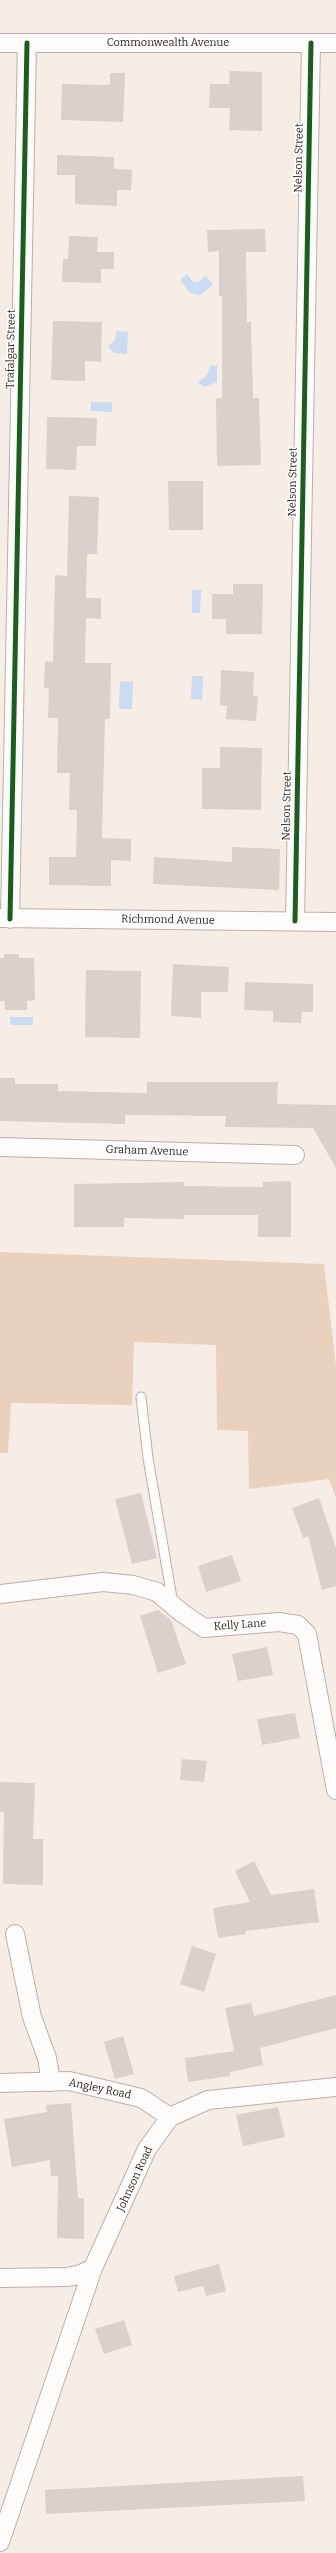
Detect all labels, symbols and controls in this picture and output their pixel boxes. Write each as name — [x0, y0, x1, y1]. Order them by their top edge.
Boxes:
street label: Commonwealth Avenue — [107, 36, 229, 50]
street label: Nelson Street — [292, 123, 306, 193]
street label: Trafalgar Street — [4, 309, 18, 389]
street label: Nelson Street — [286, 447, 300, 517]
street label: Nelson Street — [280, 771, 294, 841]
street label: Richmond Avenue — [121, 913, 215, 927]
street label: Graham Avenue — [105, 1143, 189, 1159]
street label: Kelly Lane — [213, 1617, 267, 1633]
street label: Angley Road — [68, 2076, 132, 2102]
street label: Johnson Road — [114, 2144, 156, 2214]

